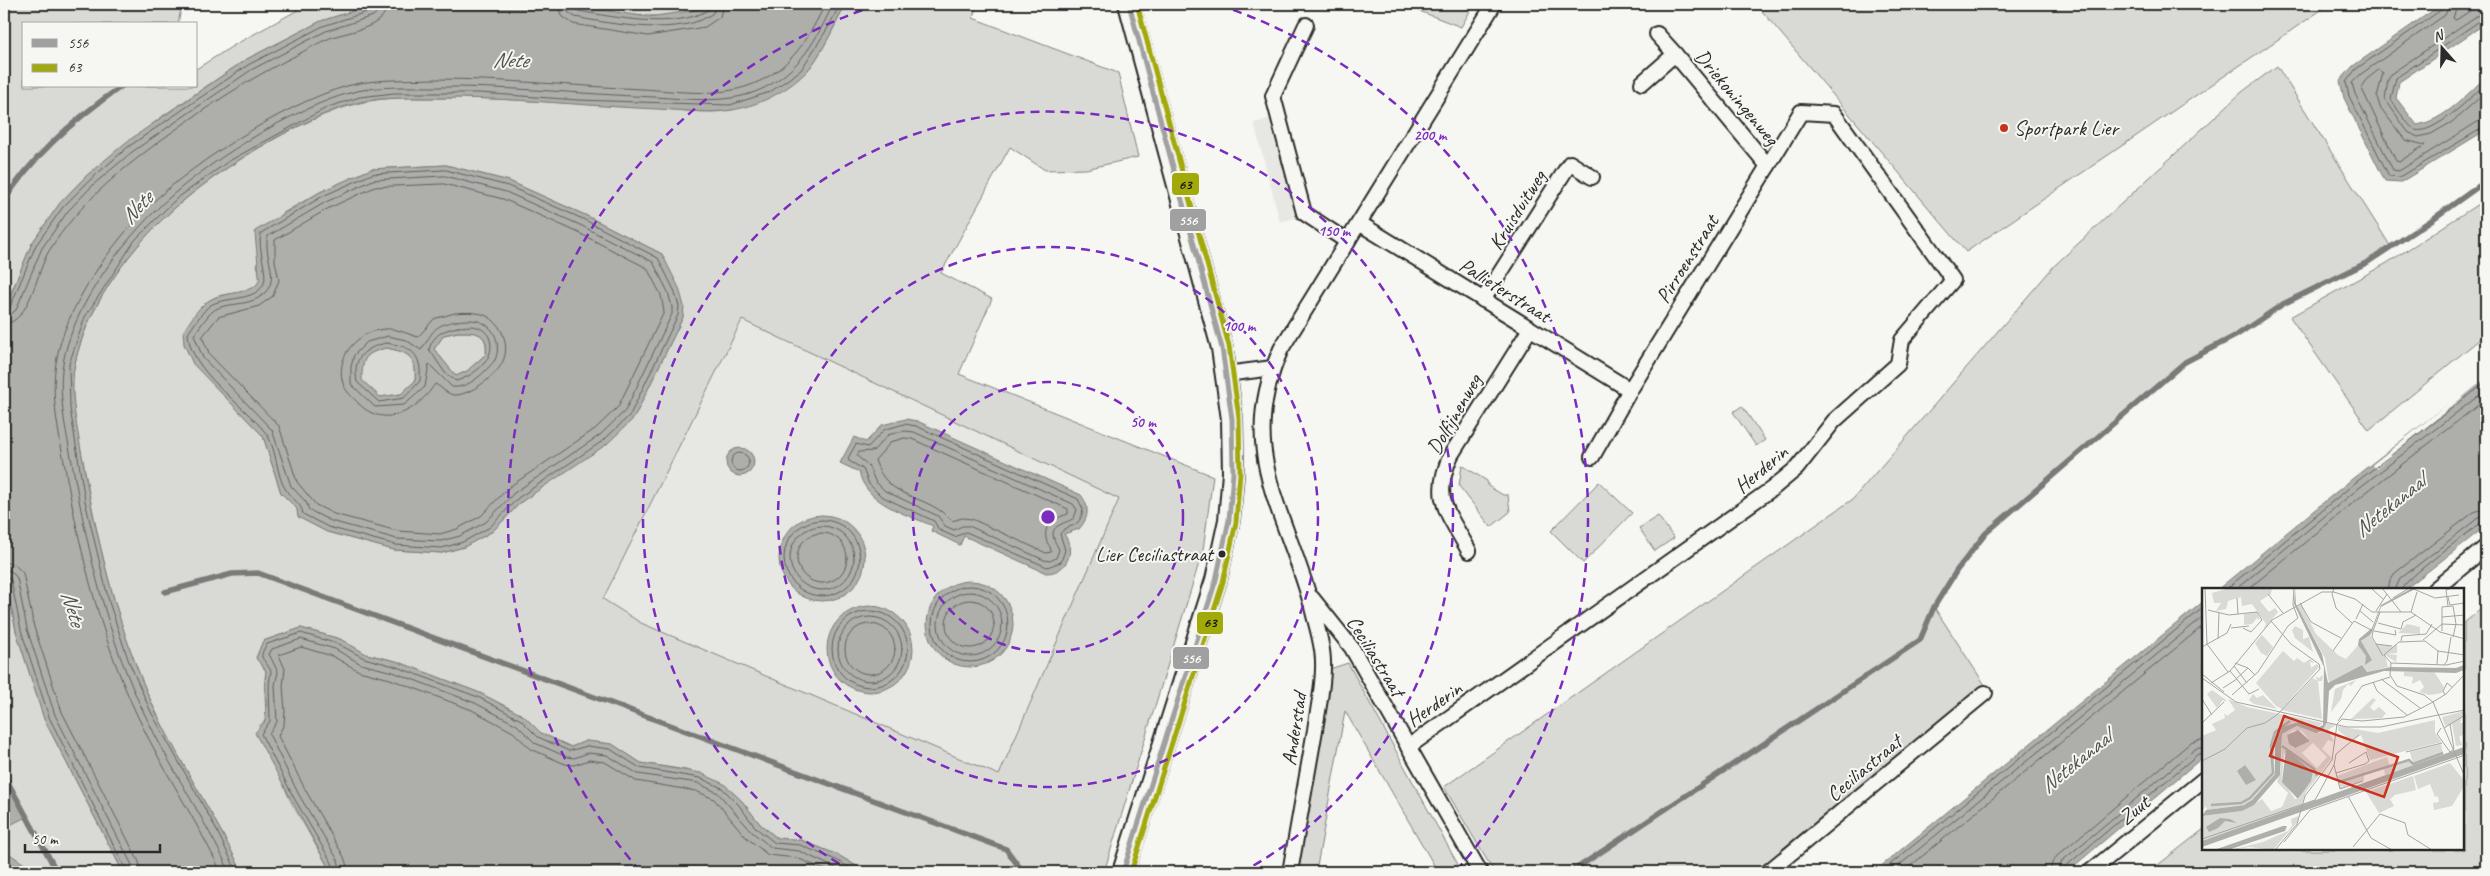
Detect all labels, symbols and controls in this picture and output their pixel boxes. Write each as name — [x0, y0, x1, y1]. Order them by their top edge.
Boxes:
legend — [22, 22, 198, 88]
north arrow — [2418, 22, 2468, 72]
text: N — [2431, 26, 2447, 46]
text: 556 — [68, 34, 90, 53]
street label: Driekoningenweg — [1689, 44, 1786, 152]
water label: Nete — [492, 46, 532, 74]
text: 63 — [68, 58, 83, 77]
place label: Sportpark Lier — [2014, 115, 2120, 141]
marker: Sportpark Lier — [1998, 122, 2010, 134]
text: 200 m — [1414, 126, 1448, 145]
street label: Kruisduitweg — [1482, 164, 1552, 255]
line badge: 63 — [1171, 172, 1200, 196]
text: 63 — [1179, 176, 1193, 193]
water label: Nete — [115, 183, 162, 230]
line badge: 556 — [1169, 208, 1207, 232]
street label: Pirroenstraat — [1650, 208, 1725, 308]
text: 556 — [1179, 212, 1199, 229]
text: 150 m — [1318, 222, 1352, 241]
street label: Pallieterstraat — [1454, 252, 1557, 329]
text: 100 m — [1223, 317, 1257, 336]
street label: Dolfijnenweg — [1421, 368, 1488, 459]
text: 50 m — [1130, 413, 1157, 432]
street label: Herderin — [1729, 439, 1794, 499]
water label: Netekanaal — [2348, 464, 2437, 543]
centre of rings — [1039, 508, 1057, 526]
place label: Lier Ceciliastraat — [1096, 542, 1215, 567]
marker: Lier Ceciliastraat — [1217, 549, 1227, 559]
water label: Nete — [55, 587, 93, 633]
inset map — [2202, 588, 2465, 851]
line badge: 63 — [1196, 611, 1224, 635]
street label: Ceciliastraat — [1341, 611, 1413, 704]
text: 63 — [1204, 614, 1218, 631]
line badge: 556 — [1172, 646, 1210, 670]
text: 556 — [1182, 650, 1202, 667]
street label: Herderin — [1401, 675, 1467, 732]
street label: Anderstad — [1275, 688, 1313, 767]
water label: Netekanaal — [2034, 720, 2123, 799]
street label: Ceciliastraat — [1821, 727, 1909, 807]
street label: Zuut — [2113, 788, 2157, 830]
scale bar — [25, 821, 160, 853]
text: 50 m — [32, 830, 59, 849]

